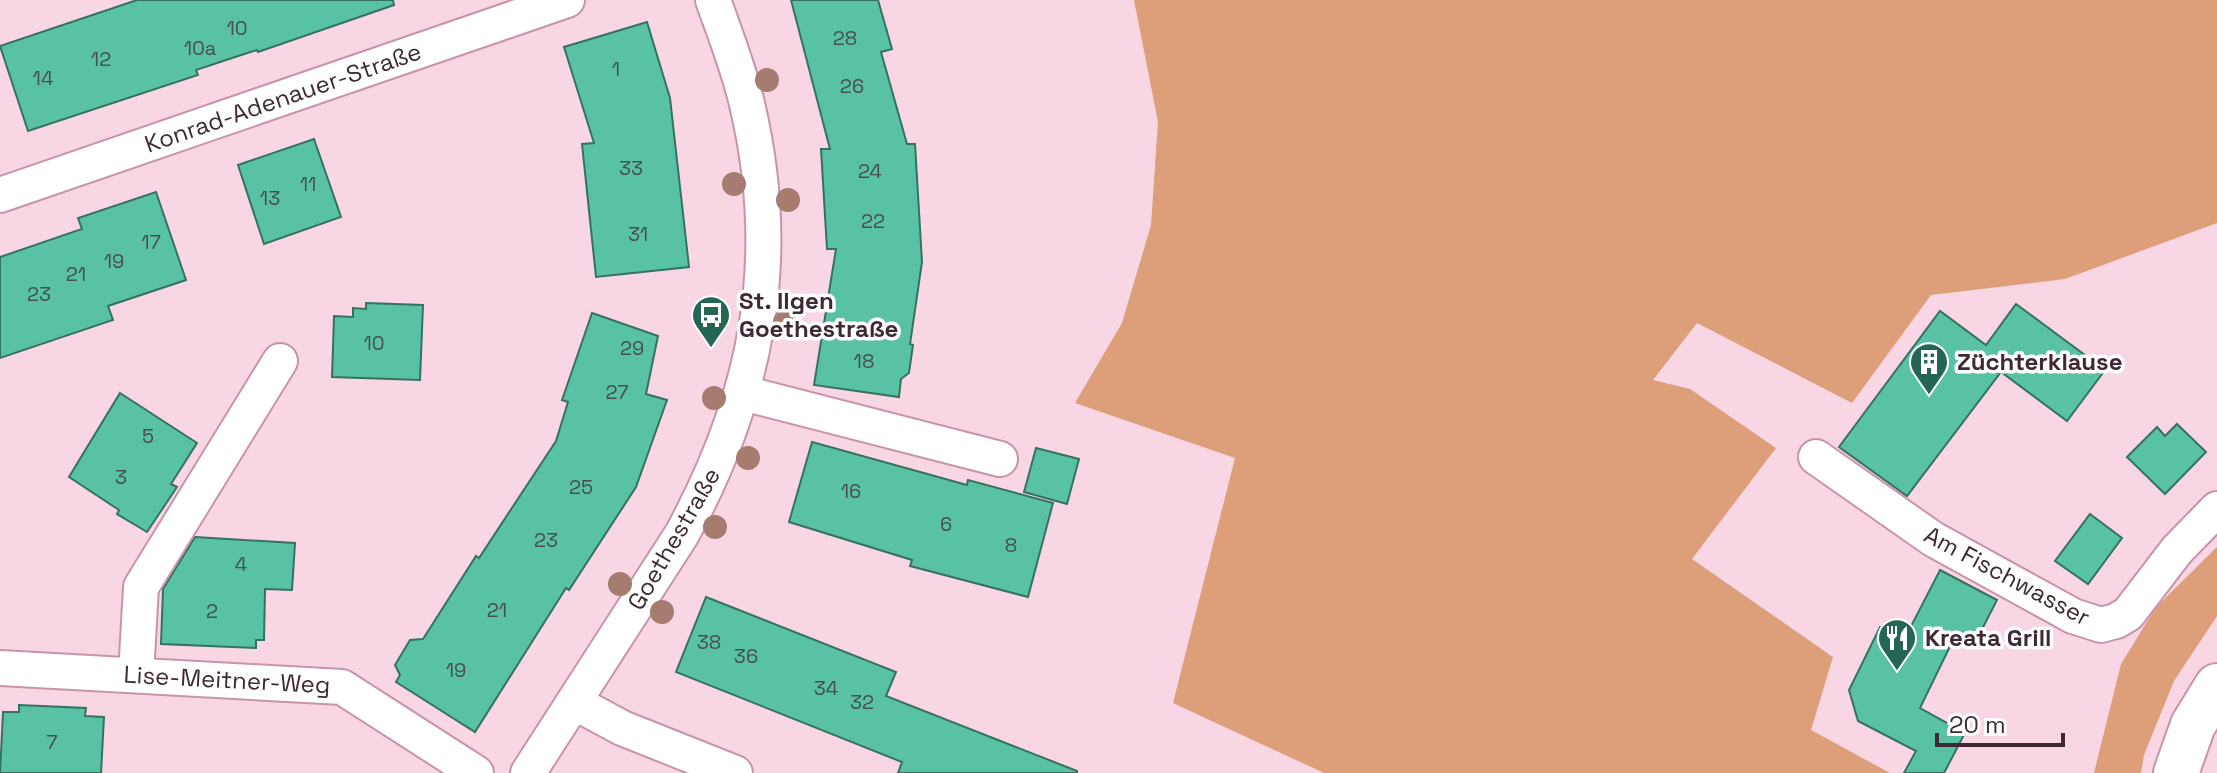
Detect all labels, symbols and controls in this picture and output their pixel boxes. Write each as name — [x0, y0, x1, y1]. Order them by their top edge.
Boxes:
house number: 10 — [226, 15, 248, 41]
house number: 28 — [833, 25, 857, 51]
house number: 10a — [184, 35, 216, 61]
street label: Konrad-Adenauer-Straße — [140, 36, 425, 160]
house number: 12 — [91, 46, 111, 72]
house number: 1 — [612, 56, 620, 82]
house number: 14 — [33, 65, 53, 91]
house number: 26 — [840, 73, 864, 99]
house number: 33 — [619, 155, 643, 181]
house number: 24 — [858, 158, 882, 184]
house number: 11 — [300, 171, 316, 197]
house number: 13 — [260, 185, 280, 211]
house number: 22 — [861, 208, 885, 234]
house number: 31 — [628, 221, 648, 247]
house number: 17 — [141, 229, 161, 255]
house number: 19 — [104, 248, 124, 274]
house number: 21 — [66, 261, 86, 287]
house number: 23 — [27, 281, 51, 307]
place label: St. Ilgen Goethestraße — [739, 285, 898, 344]
bus stop icon: St. Ilgen Goethestraße — [690, 294, 732, 349]
house number: 10 — [363, 330, 385, 356]
house number: 29 — [620, 335, 644, 361]
building icon: Züchterklause — [1908, 341, 1950, 396]
place label: Züchterklause — [1957, 346, 2123, 377]
house number: 18 — [854, 348, 874, 374]
house number: 27 — [605, 379, 629, 405]
house number: 5 — [142, 423, 154, 449]
street label: Goethestraße — [620, 462, 727, 616]
house number: 3 — [115, 464, 127, 490]
house number: 25 — [569, 474, 593, 500]
house number: 16 — [841, 478, 861, 504]
house number: 6 — [940, 511, 952, 537]
street label: Am Fischwasser — [1919, 519, 2096, 632]
house number: 23 — [534, 527, 558, 553]
house number: 8 — [1005, 532, 1017, 558]
house number: 4 — [235, 551, 247, 577]
house number: 21 — [487, 597, 507, 623]
house number: 2 — [206, 598, 218, 624]
restaurant icon: Kreata Grill — [1876, 617, 1918, 672]
place label: Kreata Grill — [1925, 622, 2051, 653]
house number: 38 — [697, 629, 721, 655]
house number: 36 — [734, 643, 758, 669]
house number: 19 — [446, 657, 466, 683]
street label: Lise-Meitner-Weg — [123, 659, 331, 700]
house number: 34 — [814, 675, 838, 701]
house number: 32 — [850, 689, 874, 715]
scale bar — [1937, 697, 2063, 747]
text: 20 m — [1949, 709, 2006, 740]
house number: 7 — [46, 729, 58, 755]

